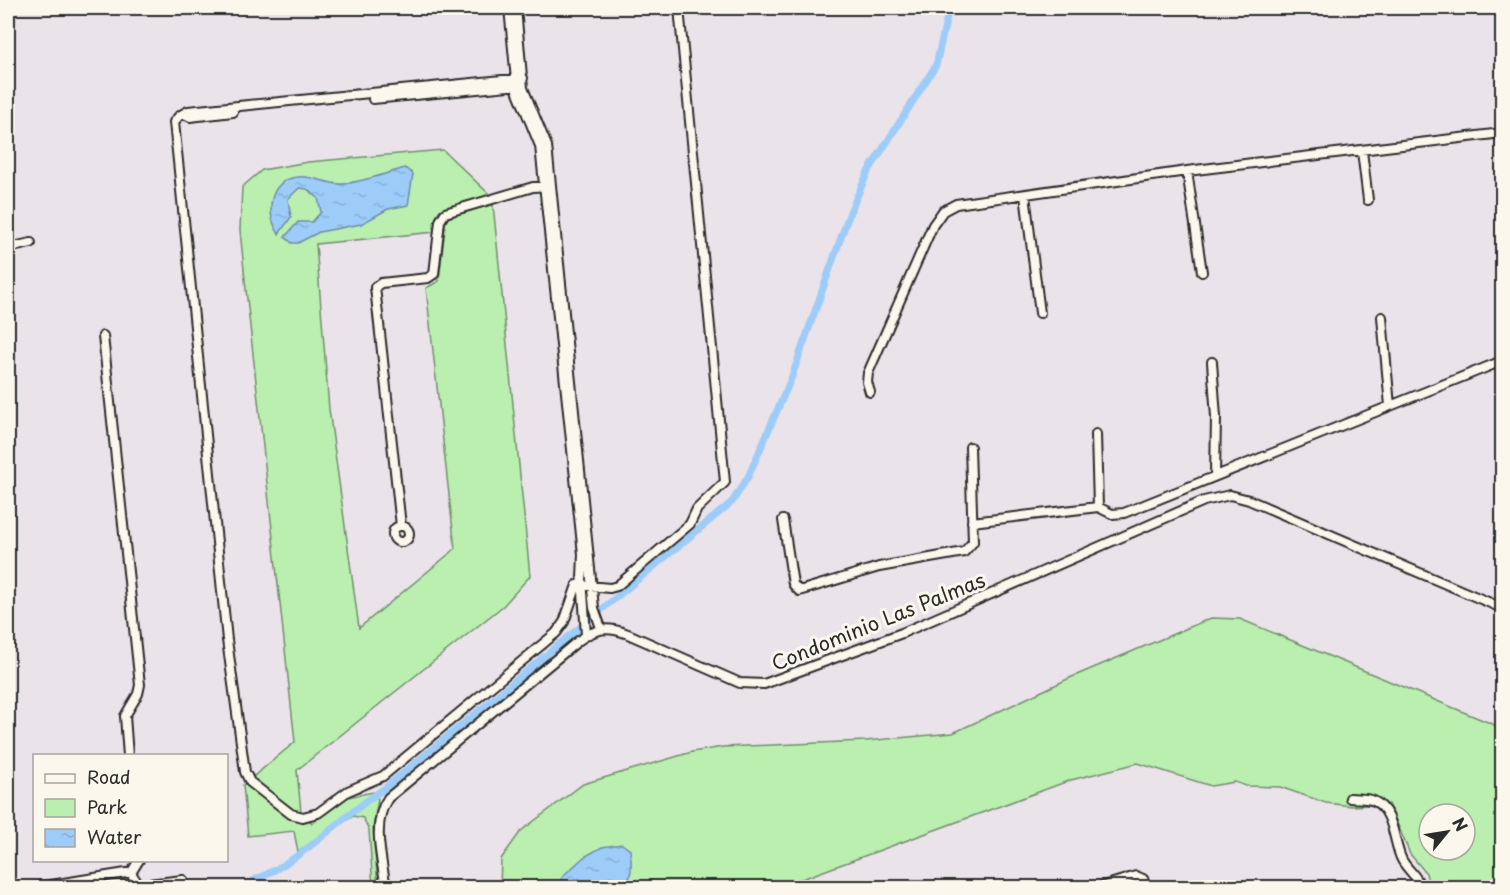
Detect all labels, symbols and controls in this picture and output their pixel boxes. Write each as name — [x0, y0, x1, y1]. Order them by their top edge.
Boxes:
street label: Condominio Las Palmas — [767, 564, 989, 678]
legend — [33, 754, 228, 862]
text: Road — [87, 763, 131, 790]
text: Park — [87, 793, 127, 820]
north arrow — [1417, 802, 1477, 862]
text: N — [1447, 813, 1474, 835]
text: Water — [87, 823, 142, 850]

